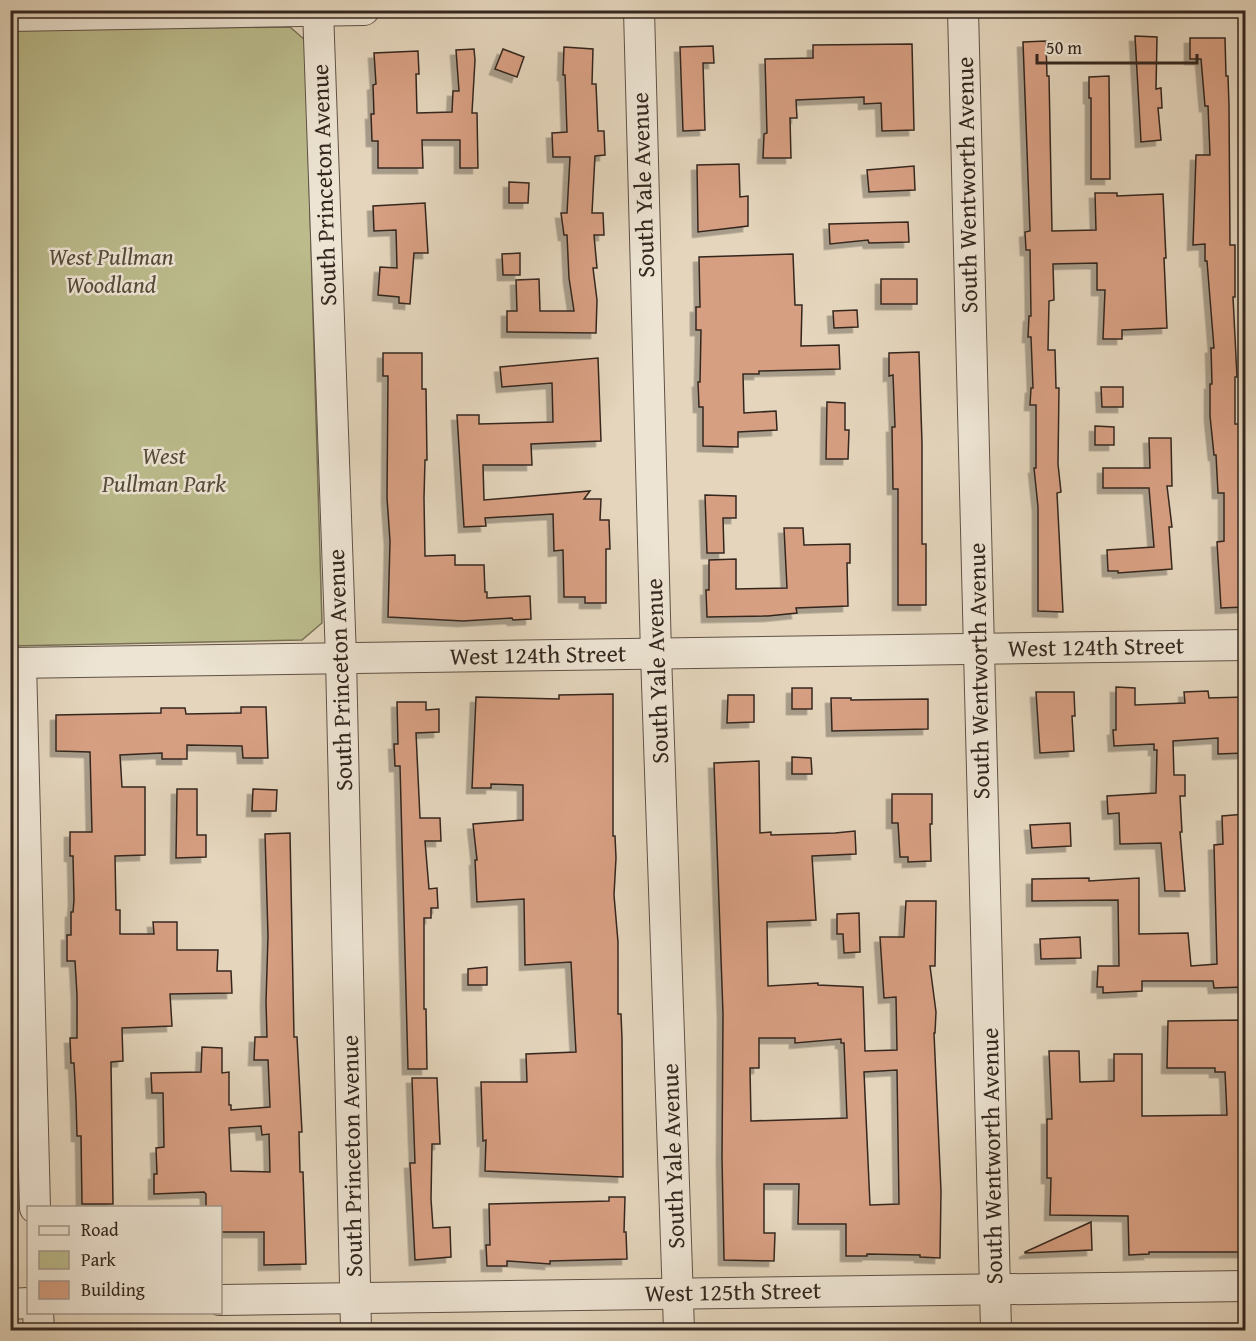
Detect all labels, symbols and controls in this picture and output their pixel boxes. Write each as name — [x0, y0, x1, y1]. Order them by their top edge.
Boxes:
scale bar — [1037, 27, 1198, 65]
text: 50 m — [1046, 34, 1082, 61]
street label: South Wentworth Avenue — [947, 56, 986, 314]
street label: South Princeton Avenue — [302, 63, 345, 307]
street label: South Yale Avenue — [622, 92, 663, 278]
park label: West Pullman Woodland — [48, 239, 174, 302]
park label: West Pullman Park — [101, 438, 226, 501]
street label: South Wentworth Avenue — [959, 542, 998, 800]
street label: South Princeton Avenue — [318, 548, 361, 792]
street label: South Yale Avenue — [636, 578, 677, 764]
street label: West 124th Street — [1007, 627, 1185, 666]
street label: West 124th Street — [449, 635, 627, 674]
street label: South Wentworth Avenue — [972, 1027, 1011, 1285]
street label: South Princeton Avenue — [332, 1035, 371, 1277]
street label: South Yale Avenue — [652, 1063, 693, 1249]
legend — [27, 1206, 222, 1314]
text: Road — [81, 1216, 119, 1243]
text: Park — [81, 1246, 117, 1273]
street label: West 125th Street — [644, 1272, 822, 1311]
text: Building — [81, 1276, 145, 1303]

